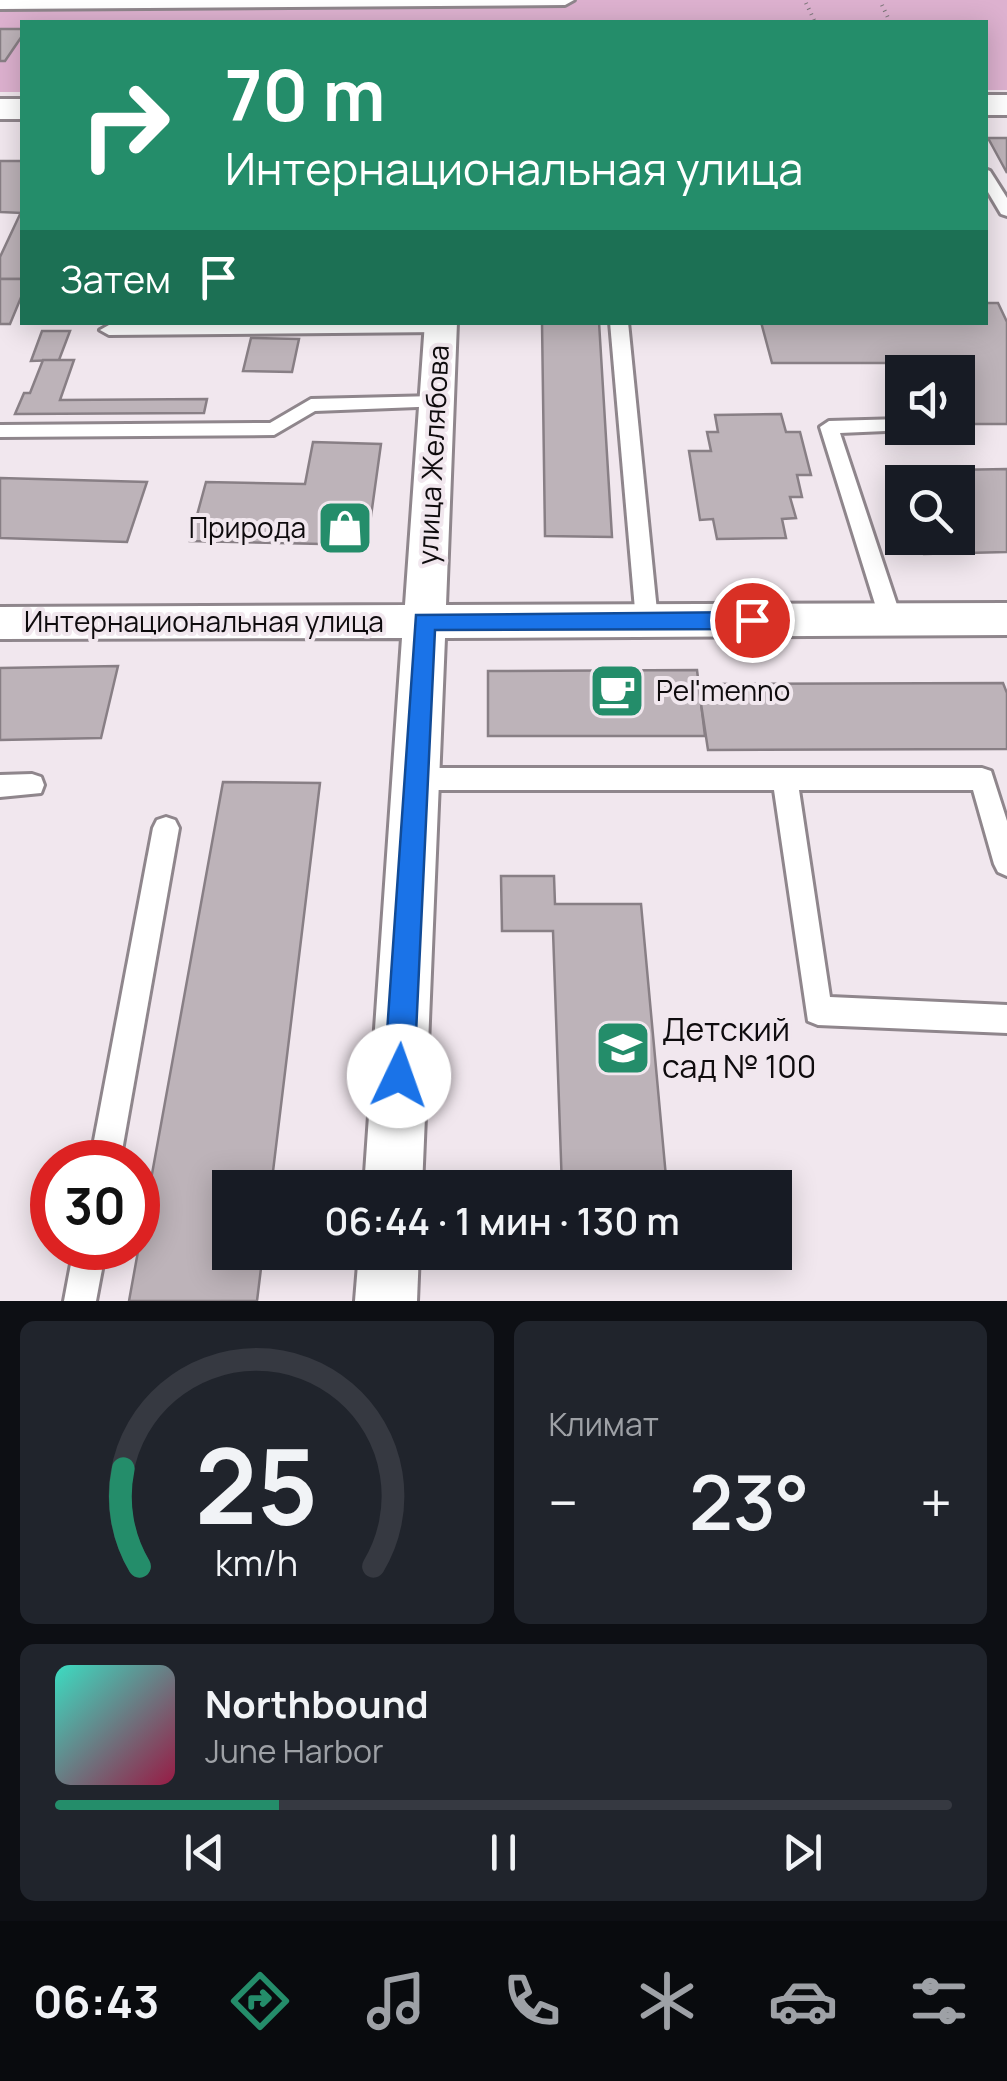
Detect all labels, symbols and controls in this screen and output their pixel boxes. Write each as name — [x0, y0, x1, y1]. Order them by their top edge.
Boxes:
text: 70 m — [225, 46, 385, 142]
icon: right — [60, 60, 190, 190]
text: Интернациональная улица — [225, 137, 803, 199]
icon: arrive — [191, 250, 246, 305]
text: Затем — [60, 252, 171, 304]
street label: улица Желябова — [407, 344, 457, 566]
map controls — [885, 355, 975, 555]
button: sound — [885, 355, 975, 445]
button: search — [885, 465, 975, 555]
shop icon: Природа — [315, 498, 375, 558]
place label: Природа — [189, 508, 306, 546]
pin — [710, 578, 795, 663]
icon: arrive — [725, 593, 780, 648]
street label: Интернациональная улица — [24, 602, 384, 640]
cafe icon: Pel'menno — [587, 661, 647, 721]
place label: Pel'menno — [656, 671, 790, 709]
place label: Детский сад № 100 — [662, 1007, 816, 1088]
school or university icon: Детский сад № 100 — [593, 1018, 653, 1078]
position arrow — [347, 1024, 451, 1128]
speed limit sign: 30 — [30, 1140, 160, 1270]
text: 06:44 · 1 мин · 130 m — [324, 1194, 680, 1246]
text: Климат — [549, 1402, 659, 1446]
text: 25 — [195, 1413, 318, 1555]
text: 23° — [689, 1450, 810, 1553]
text: − — [549, 1464, 578, 1540]
text: + — [920, 1464, 952, 1540]
text: km/h — [215, 1538, 298, 1587]
text: Northbound — [205, 1677, 429, 1729]
text: June Harbor — [205, 1729, 383, 1773]
icon: previous — [177, 1825, 232, 1880]
icon: pause — [476, 1825, 531, 1880]
icon: next — [775, 1825, 830, 1880]
icon: directions — [225, 1966, 295, 2036]
icon: music — [361, 1966, 431, 2036]
icon: phone — [497, 1966, 567, 2036]
icon: climate — [632, 1966, 702, 2036]
icon: car — [768, 1966, 838, 2036]
icon: filters — [904, 1966, 974, 2036]
text: 06:43 — [33, 1970, 159, 2032]

